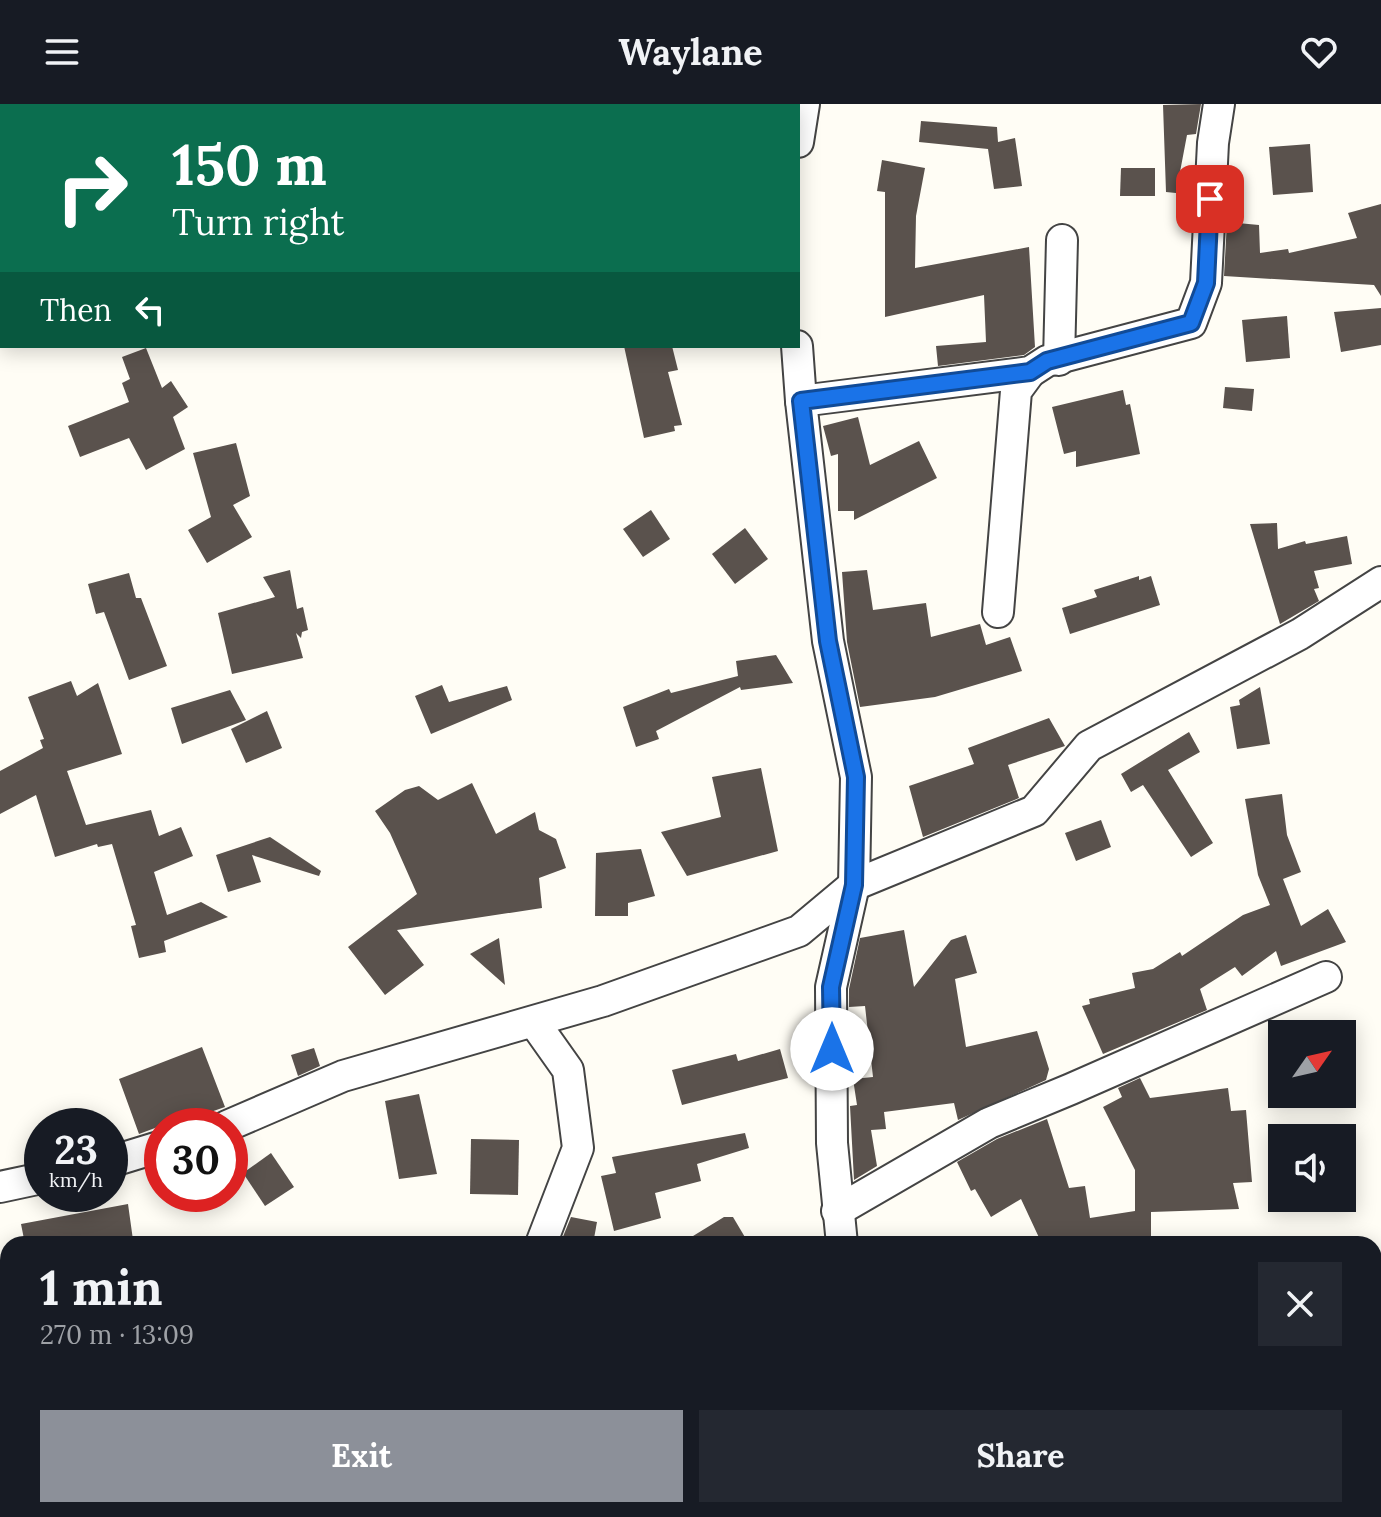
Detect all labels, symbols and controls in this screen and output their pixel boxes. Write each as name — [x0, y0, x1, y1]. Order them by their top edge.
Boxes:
text: Waylane — [618, 29, 763, 75]
icon: menu — [40, 30, 84, 74]
icon: heart — [1297, 30, 1341, 74]
text: 150 m — [172, 129, 327, 200]
icon: right — [40, 136, 144, 240]
pin — [1176, 165, 1244, 233]
icon: arrive — [1188, 177, 1232, 221]
text: Turn right — [172, 199, 345, 245]
icon: left — [128, 288, 172, 332]
text: Then — [40, 291, 112, 329]
position arrow — [790, 1007, 874, 1091]
north arrow — [1268, 1020, 1356, 1108]
map controls — [1268, 1020, 1356, 1212]
speed limit sign: 30 — [144, 1108, 248, 1212]
text: 23 — [54, 1124, 98, 1175]
button: sound — [1268, 1124, 1356, 1212]
text: km/h — [49, 1167, 103, 1192]
text: 1 min — [40, 1257, 163, 1318]
button: close — [1258, 1262, 1342, 1346]
text: 270 m · 13:09 — [40, 1318, 194, 1351]
button: Exit — [40, 1410, 683, 1502]
button: Share — [699, 1410, 1342, 1502]

